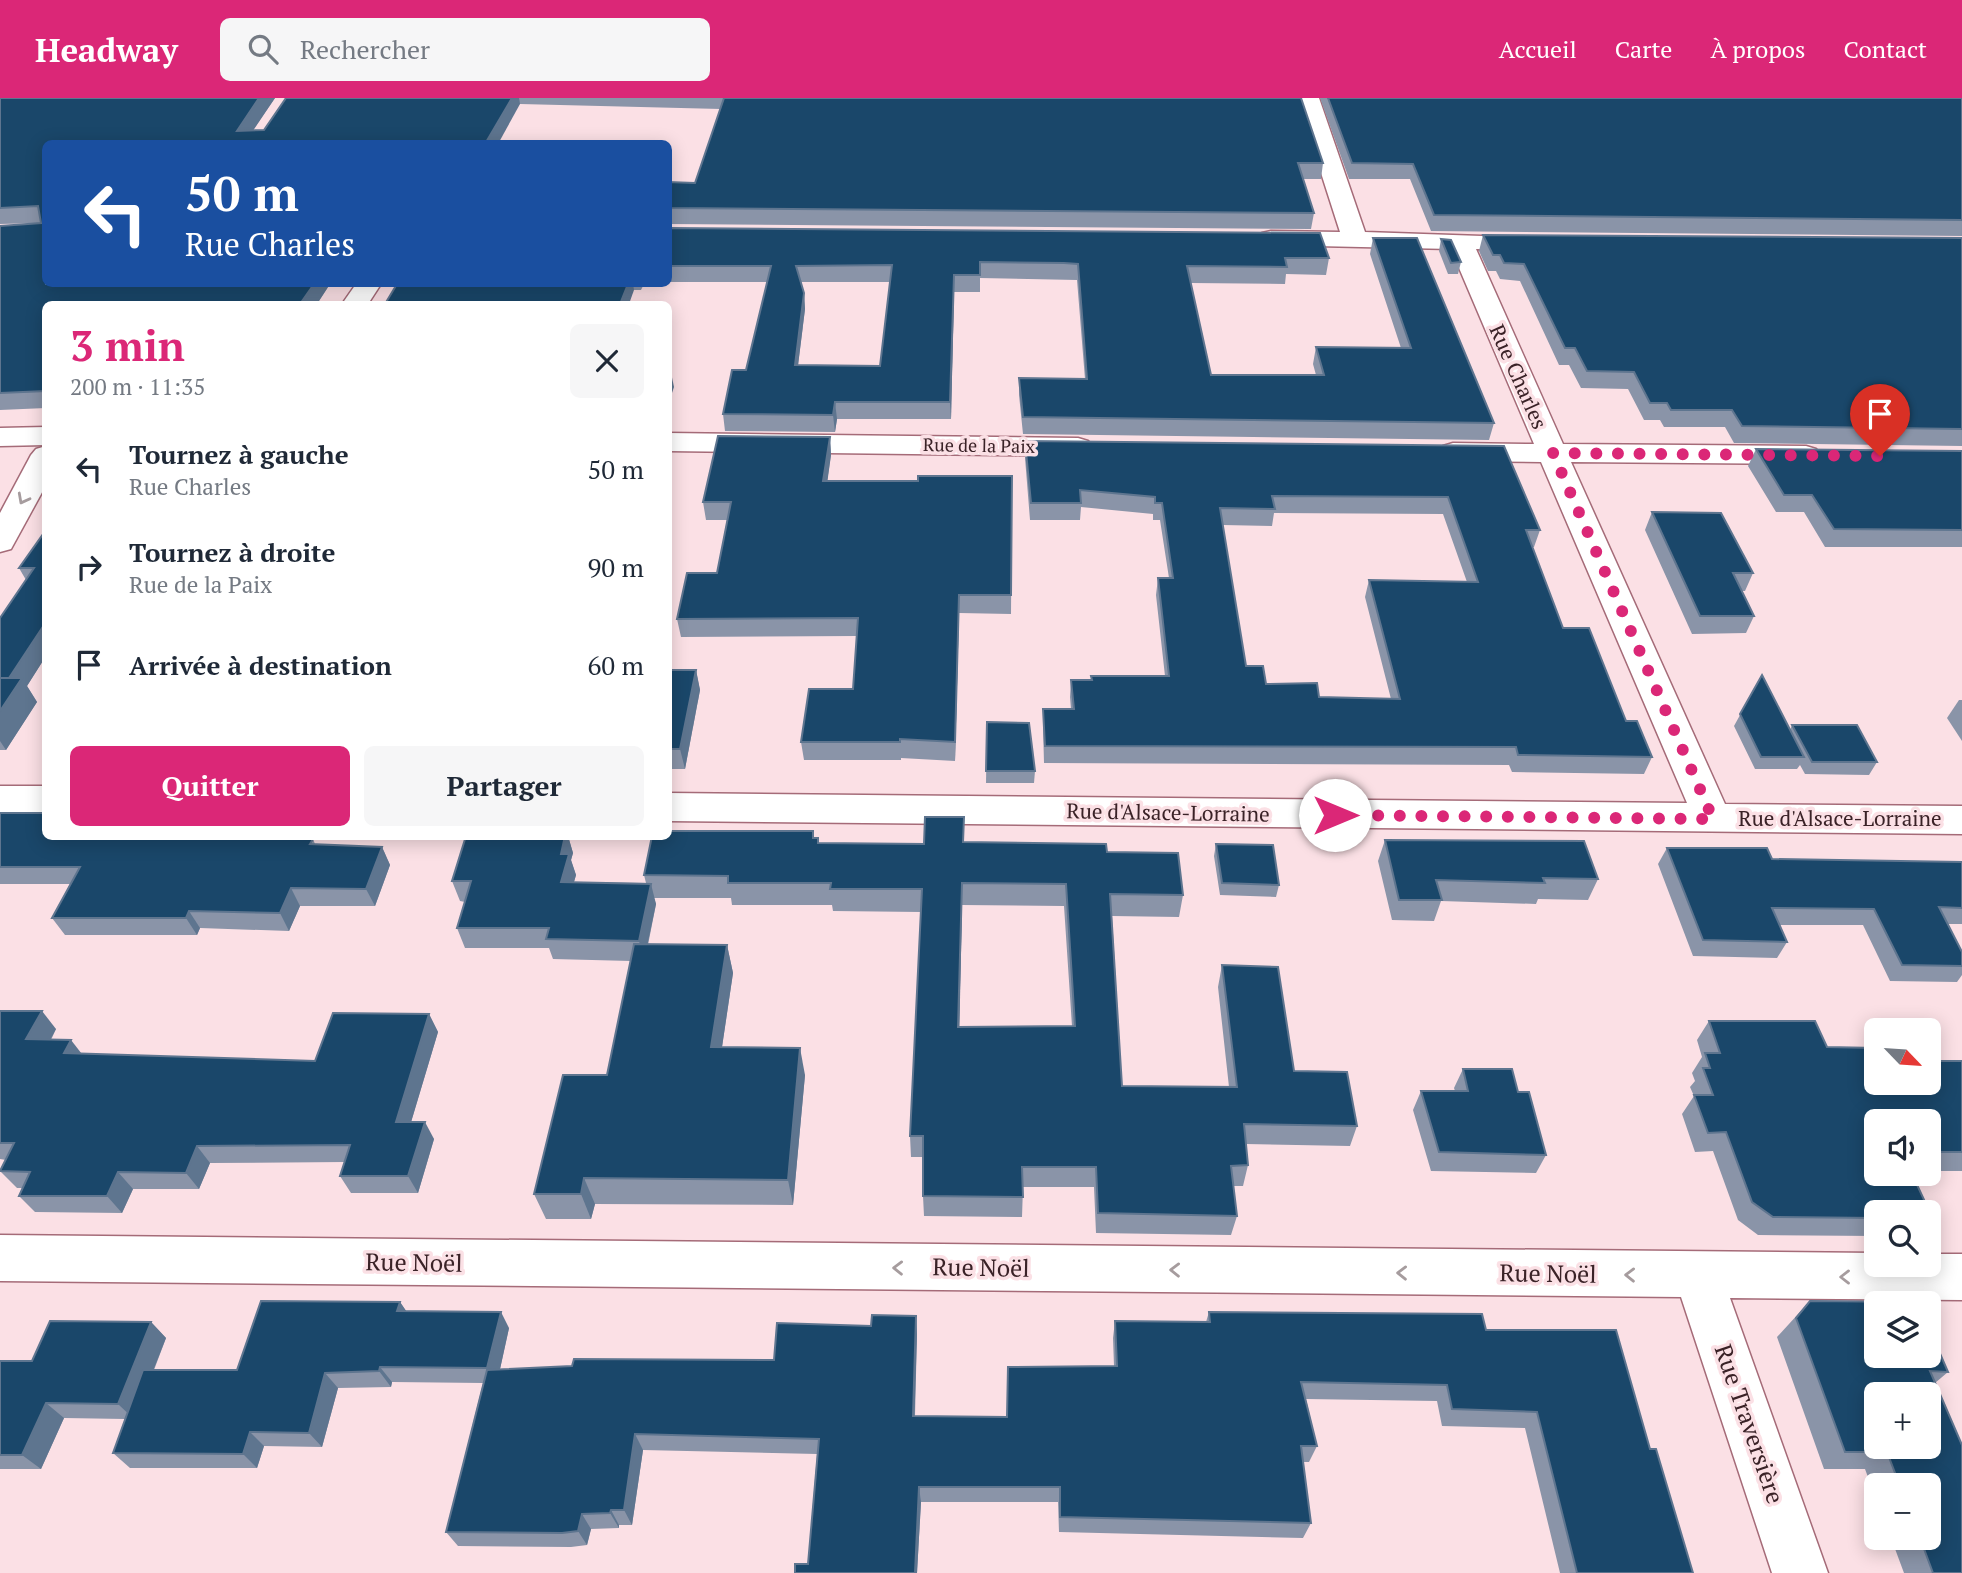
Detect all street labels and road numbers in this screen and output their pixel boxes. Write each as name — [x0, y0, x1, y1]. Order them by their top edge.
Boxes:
street label: Rue Charles — [1483, 320, 1554, 433]
street label: Rue de la Paix — [923, 432, 1036, 458]
street label: Rue d'Alsace-Lorraine — [1066, 796, 1270, 828]
street label: Rue d'Alsace-Lorraine — [1738, 804, 1942, 832]
street label: Rue Noël — [365, 1245, 463, 1279]
street label: Rue Noël — [932, 1250, 1030, 1284]
street label: Rue Noël — [1499, 1256, 1597, 1290]
street label: Rue Traversière — [1708, 1340, 1792, 1508]

